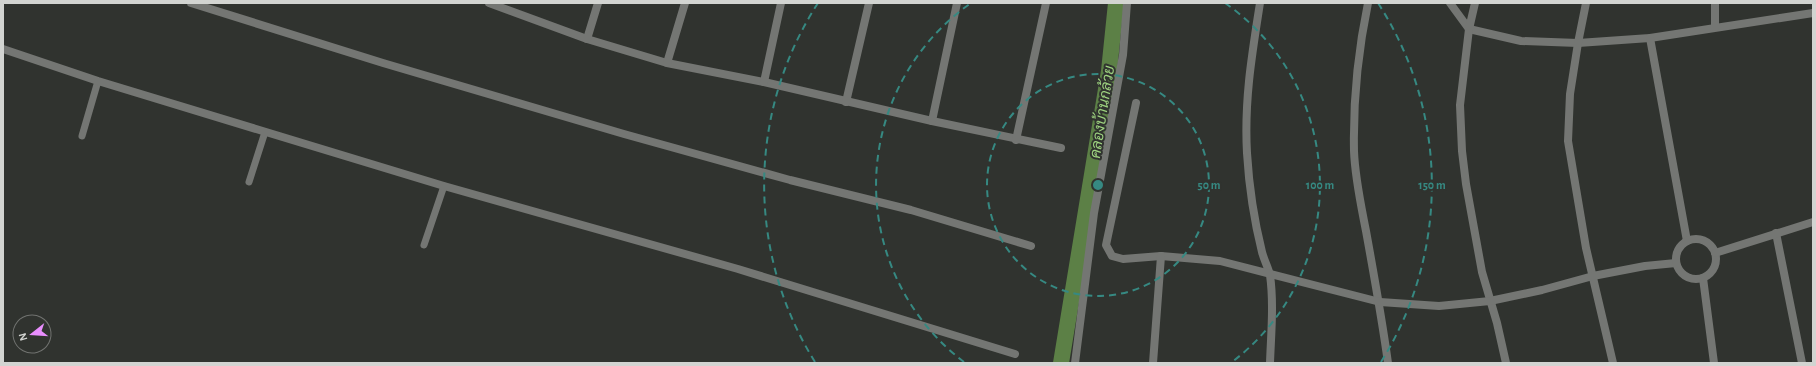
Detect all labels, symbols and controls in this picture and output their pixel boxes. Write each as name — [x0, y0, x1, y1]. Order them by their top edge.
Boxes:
water label: คลองบ้านกล้วย — [1085, 64, 1117, 159]
centre of rings — [1091, 178, 1105, 192]
text: 50 m — [1198, 179, 1221, 191]
text: 100 m — [1306, 179, 1334, 191]
text: 150 m — [1418, 179, 1446, 191]
north arrow — [12, 314, 52, 354]
text: N — [17, 332, 29, 342]

